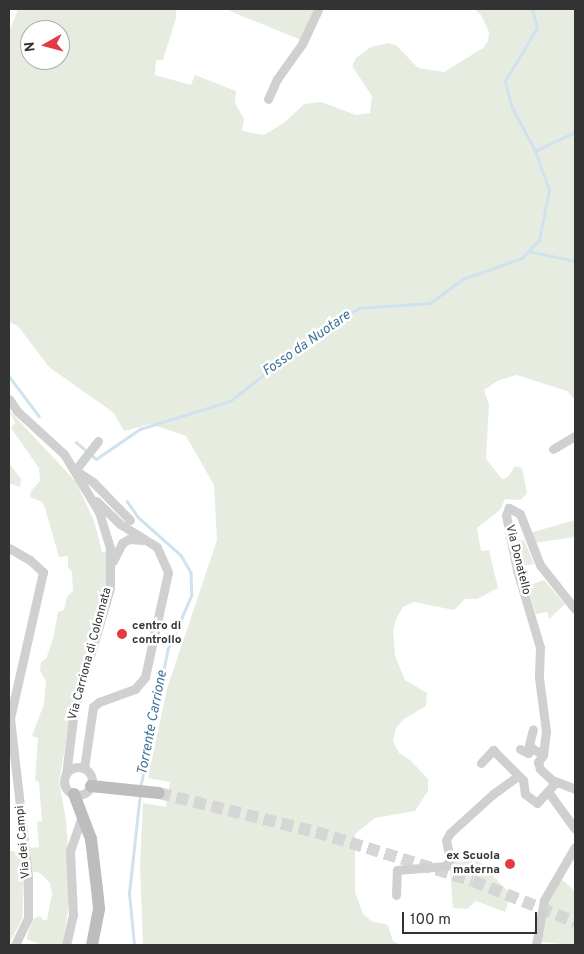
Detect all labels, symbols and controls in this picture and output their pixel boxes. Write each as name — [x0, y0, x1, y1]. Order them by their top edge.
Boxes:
north arrow — [20, 20, 70, 70]
text: N — [22, 41, 40, 53]
water label: Fosso da Nuotare — [260, 307, 354, 381]
street label: Via Donatello — [501, 524, 533, 596]
street label: Via Carriona di Colonnata — [66, 586, 116, 722]
place label: centro di controllo — [132, 620, 182, 648]
marker: centro di controllo — [116, 628, 128, 640]
water label: Torrente Carrione — [135, 669, 171, 777]
street label: Via dei Campi — [14, 805, 34, 879]
place label: ex Scuola materna — [446, 850, 500, 878]
marker: ex Scuola materna — [504, 858, 516, 870]
scale bar — [404, 902, 539, 934]
text: 100 m — [410, 911, 451, 930]

